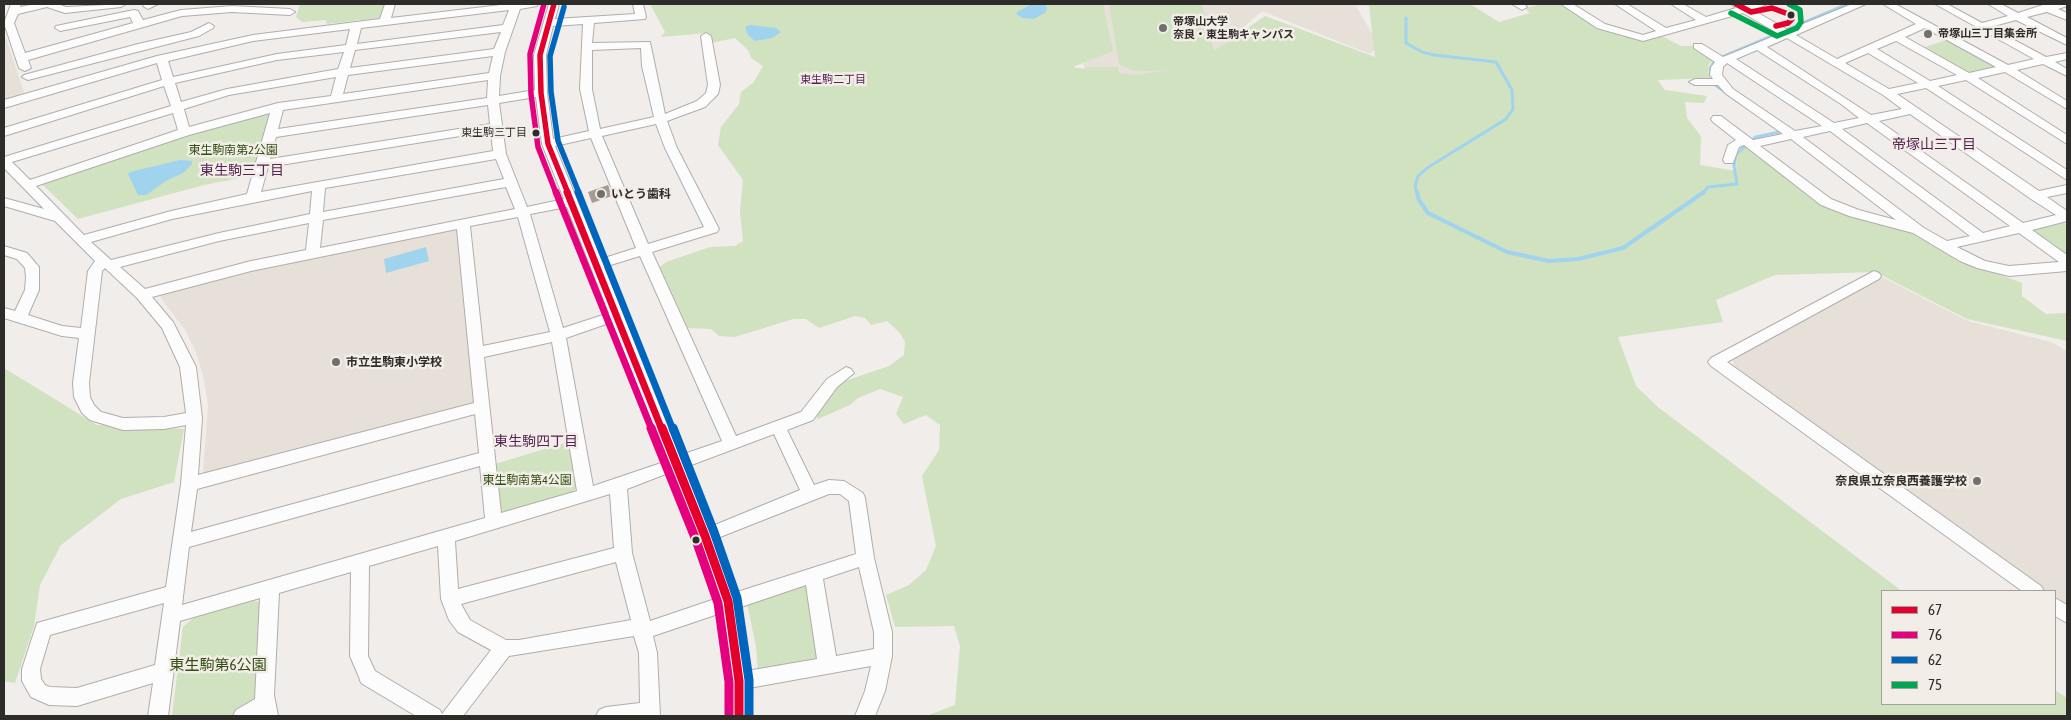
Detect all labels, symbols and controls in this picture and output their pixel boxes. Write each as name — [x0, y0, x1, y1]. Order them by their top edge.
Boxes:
unlabelled marker — [1786, 10, 1796, 20]
place label: 帝塚山大学 奈良・東生駒キャンパス — [1173, 15, 1294, 41]
marker: 帝塚山大学 奈良・東生駒キャンパス — [1157, 22, 1169, 34]
place label: 帝塚山三丁目集会所 — [1938, 27, 2037, 41]
marker: 帝塚山三丁目集会所 — [1922, 28, 1934, 40]
district label: 東生駒二丁目 — [800, 73, 866, 87]
place label: 東生駒三丁目 — [461, 126, 527, 140]
marker: 東生駒三丁目 — [531, 128, 541, 138]
district label: 帝塚山三丁目 — [1892, 137, 1976, 153]
park label: 東生駒南第2公園 — [188, 143, 278, 157]
district label: 東生駒三丁目 — [200, 163, 284, 179]
place label: いとう歯科 — [611, 187, 671, 201]
marker: いとう歯科 — [595, 188, 607, 200]
place label: 市立生駒東小学校 — [346, 355, 442, 369]
marker: 市立生駒東小学校 — [330, 356, 342, 368]
district label: 東生駒四丁目 — [494, 434, 578, 450]
park label: 東生駒南第4公園 — [482, 473, 572, 487]
place label: 奈良県立奈良西養護学校 — [1835, 474, 1967, 488]
marker: 奈良県立奈良西養護学校 — [1971, 475, 1983, 487]
unlabelled marker — [691, 535, 701, 545]
legend — [1881, 590, 2056, 705]
text: 67 — [1928, 601, 1942, 618]
text: 76 — [1928, 626, 1942, 643]
text: 62 — [1928, 651, 1942, 668]
park label: 東生駒第6公園 — [169, 656, 267, 674]
text: 75 — [1928, 676, 1942, 693]

